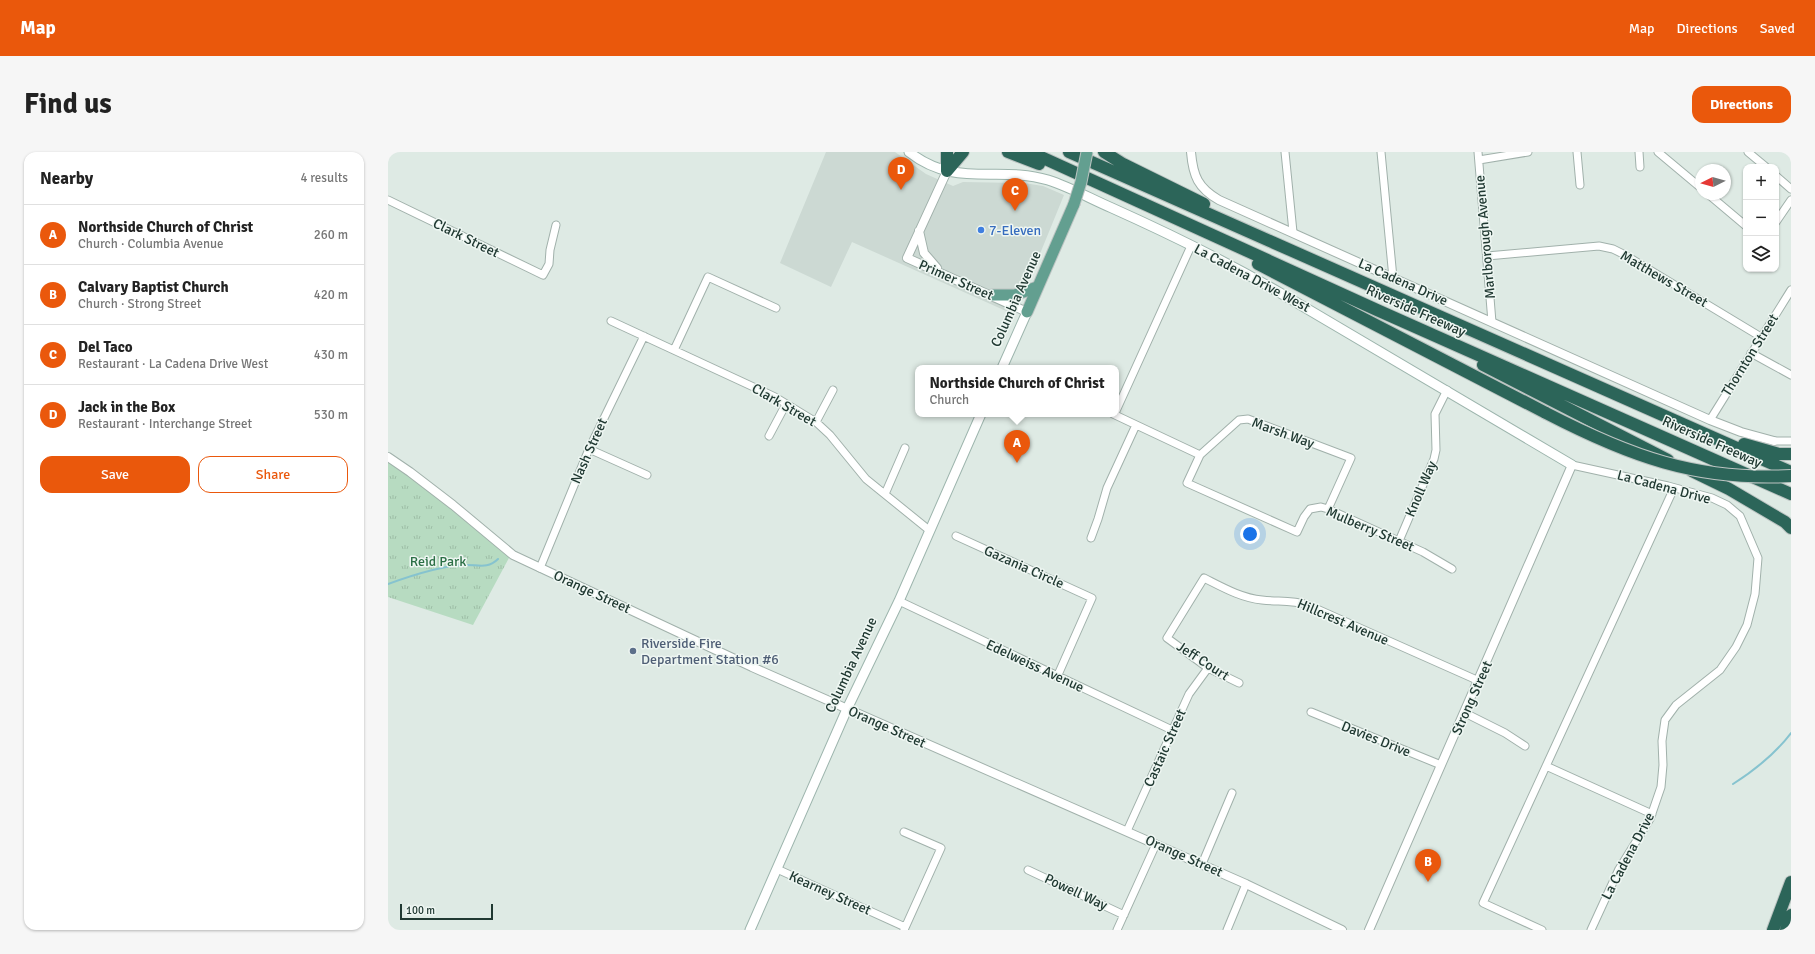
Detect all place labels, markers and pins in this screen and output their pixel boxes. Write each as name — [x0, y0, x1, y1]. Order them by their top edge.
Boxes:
pin: D — [888, 157, 914, 190]
pin: C — [1002, 178, 1028, 211]
place label: 7-Eleven — [989, 222, 1041, 239]
marker: 7-Eleven — [976, 225, 986, 235]
pin: A — [1004, 430, 1030, 463]
place label: Riverside Fire Department Station #6 — [641, 635, 779, 668]
marker: Riverside Fire Department Station #6 — [628, 646, 638, 656]
pin: B — [1415, 849, 1441, 882]

